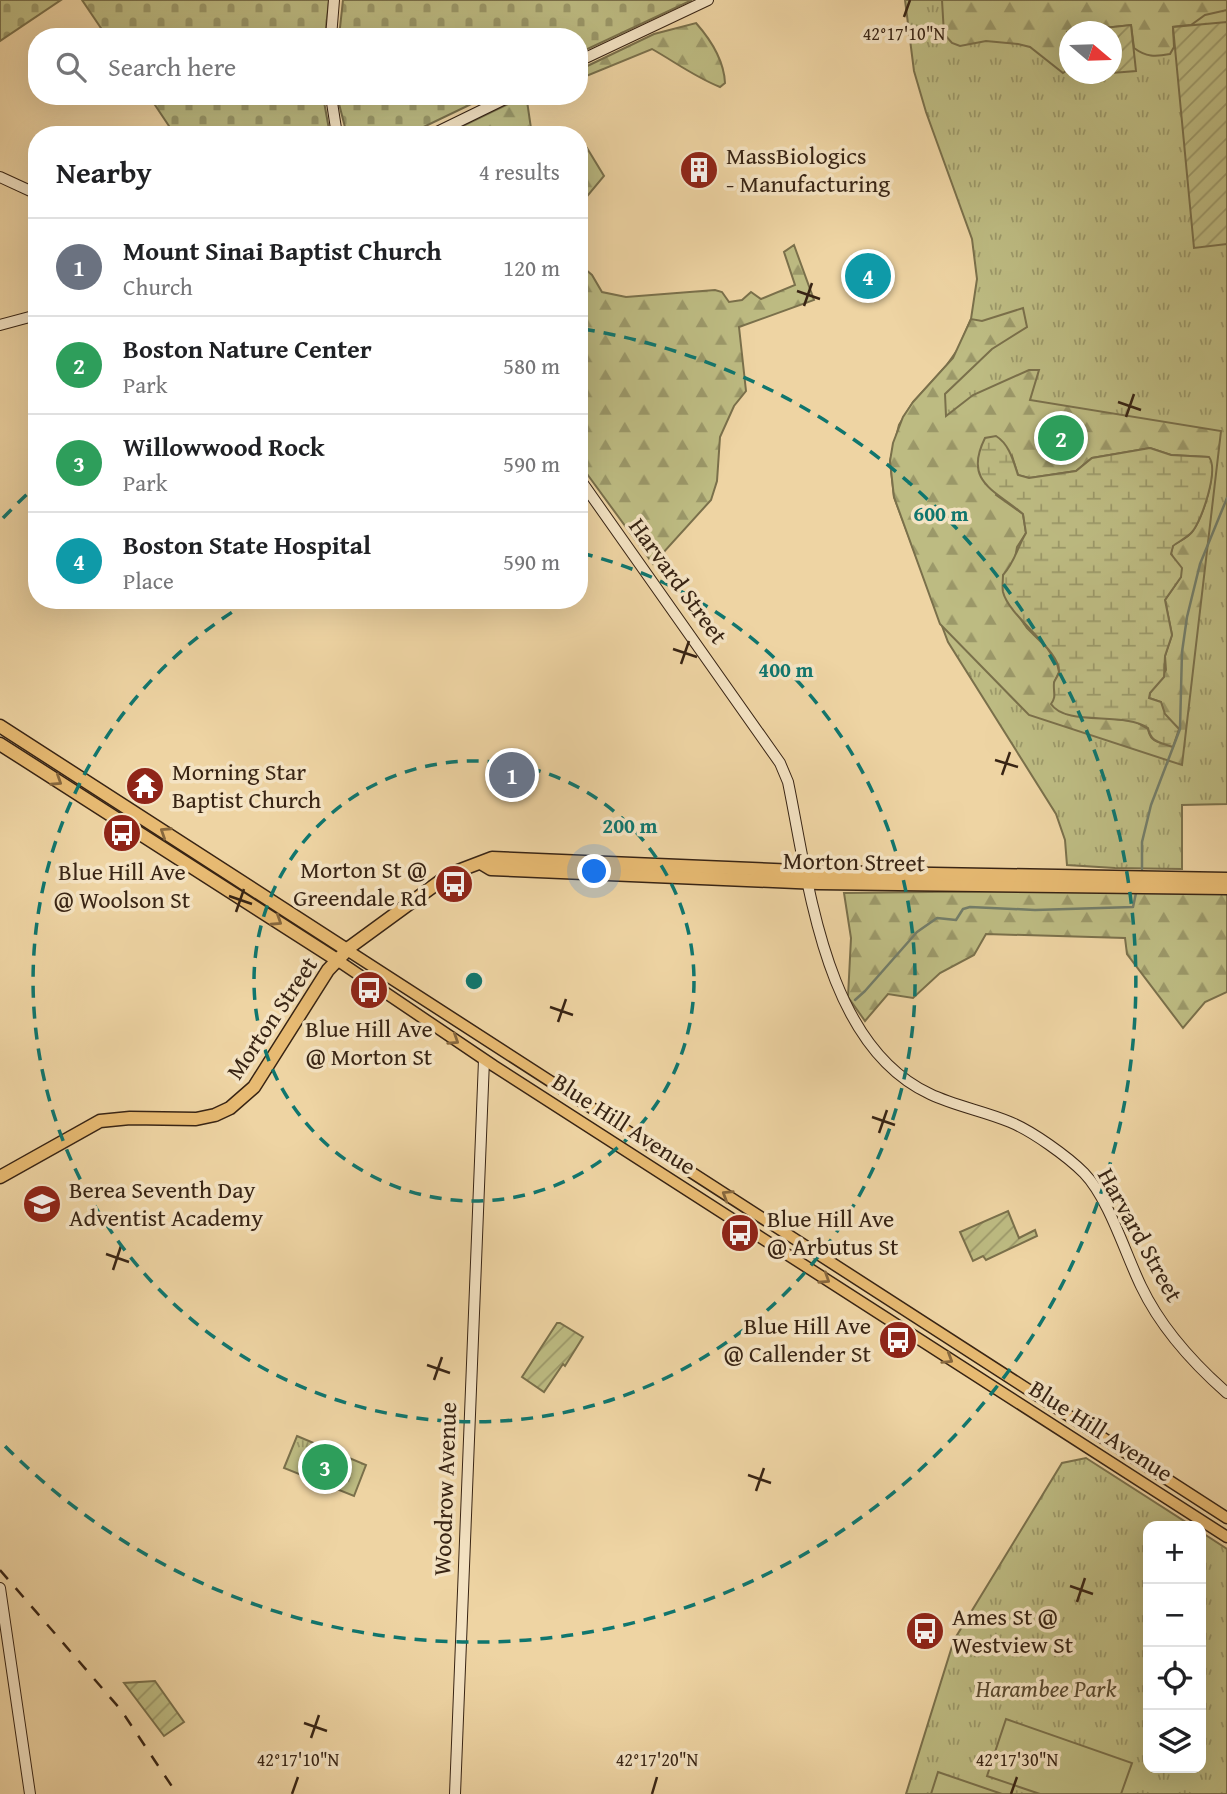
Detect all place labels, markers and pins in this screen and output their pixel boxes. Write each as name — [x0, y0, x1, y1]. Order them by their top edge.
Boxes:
place label: MassBiologics - Manufacturing — [726, 138, 890, 201]
building icon: MassBiologics - Manufacturing — [678, 149, 720, 191]
pin: 4 — [845, 250, 891, 302]
pin: 2 — [1038, 412, 1084, 464]
pin: 1 — [489, 749, 535, 801]
place label: Morning Star Baptist Church — [172, 754, 322, 817]
temple icon: Morning Star Baptist Church — [124, 765, 166, 807]
bus stop icon: Blue Hill Ave @ Woolson St — [101, 812, 143, 854]
place label: Morton St @ Greendale Rd — [293, 852, 427, 915]
place label: Blue Hill Ave @ Woolson St — [54, 854, 191, 917]
bus stop icon: Morton St @ Greendale Rd — [433, 863, 475, 905]
bus stop icon: Blue Hill Ave @ Morton St — [348, 969, 390, 1011]
centre of rings — [462, 969, 486, 993]
place label: Blue Hill Ave @ Morton St — [305, 1011, 433, 1074]
place label: Berea Seventh Day Adventist Academy — [69, 1172, 263, 1235]
school or university icon: Berea Seventh Day Adventist Academy — [21, 1183, 63, 1225]
place label: Blue Hill Ave @ Arbutus St — [767, 1201, 899, 1264]
bus stop icon: Blue Hill Ave @ Arbutus St — [719, 1212, 761, 1254]
place label: Blue Hill Ave @ Callender St — [724, 1308, 872, 1371]
bus stop icon: Blue Hill Ave @ Callender St — [877, 1319, 919, 1361]
pin: 3 — [302, 1441, 348, 1493]
place label: Ames St @ Westview St — [952, 1599, 1074, 1662]
bus stop icon: Ames St @ Westview St — [904, 1610, 946, 1652]

